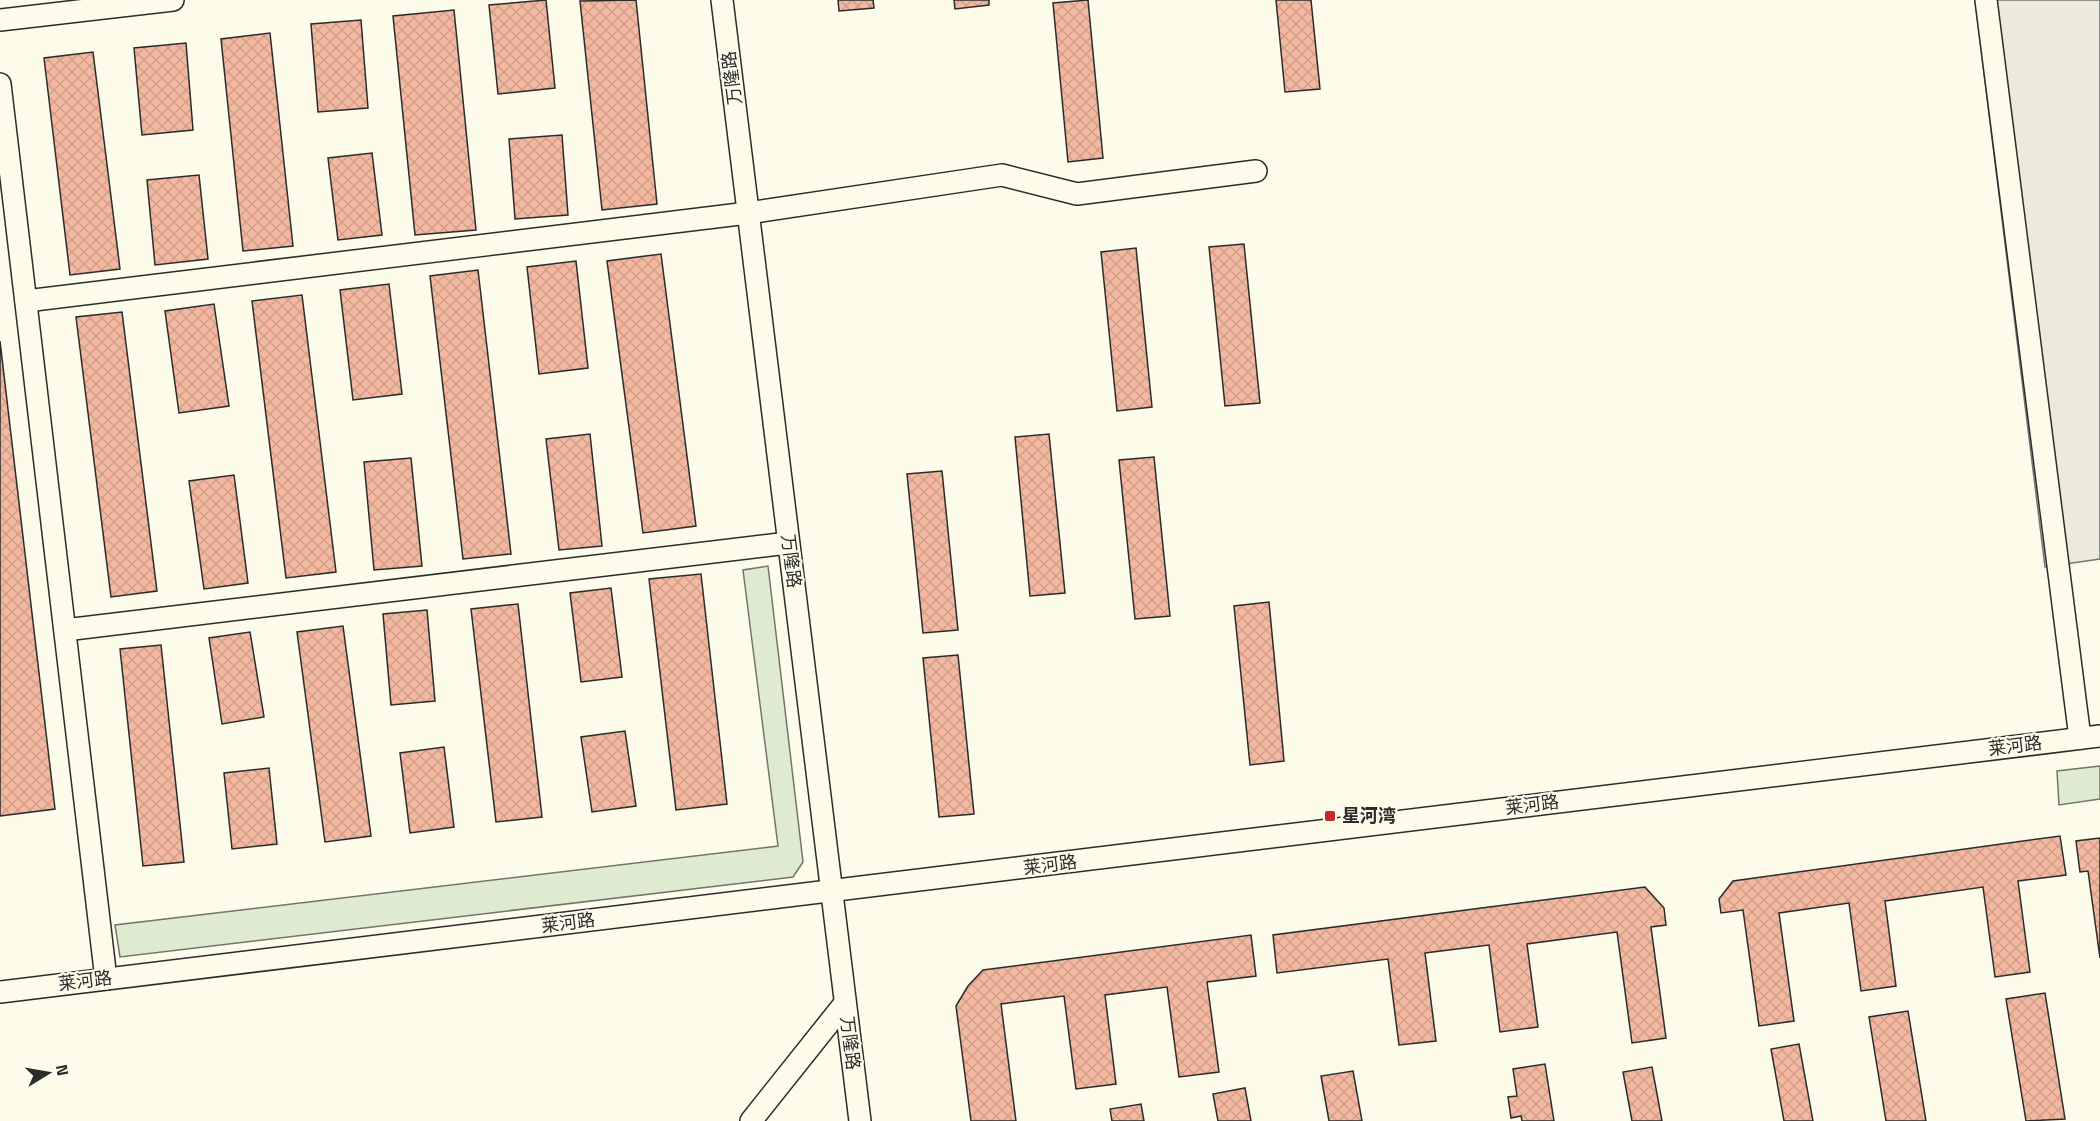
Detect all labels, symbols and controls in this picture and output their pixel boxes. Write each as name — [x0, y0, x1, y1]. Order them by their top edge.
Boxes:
street label: 万隆路 — [715, 50, 748, 107]
street label: 万隆路 — [775, 532, 808, 589]
street label: 莱河路 — [1986, 729, 2043, 762]
street label: 莱河路 — [1503, 788, 1560, 821]
place label: 星河湾 — [1342, 802, 1396, 829]
marker: 星河湾 — [1323, 809, 1337, 823]
street label: 莱河路 — [1021, 848, 1078, 881]
street label: 莱河路 — [539, 906, 596, 939]
street label: 莱河路 — [56, 964, 113, 997]
street label: 万隆路 — [834, 1014, 867, 1071]
north arrow — [18, 1043, 78, 1103]
text: N — [50, 1062, 76, 1078]

